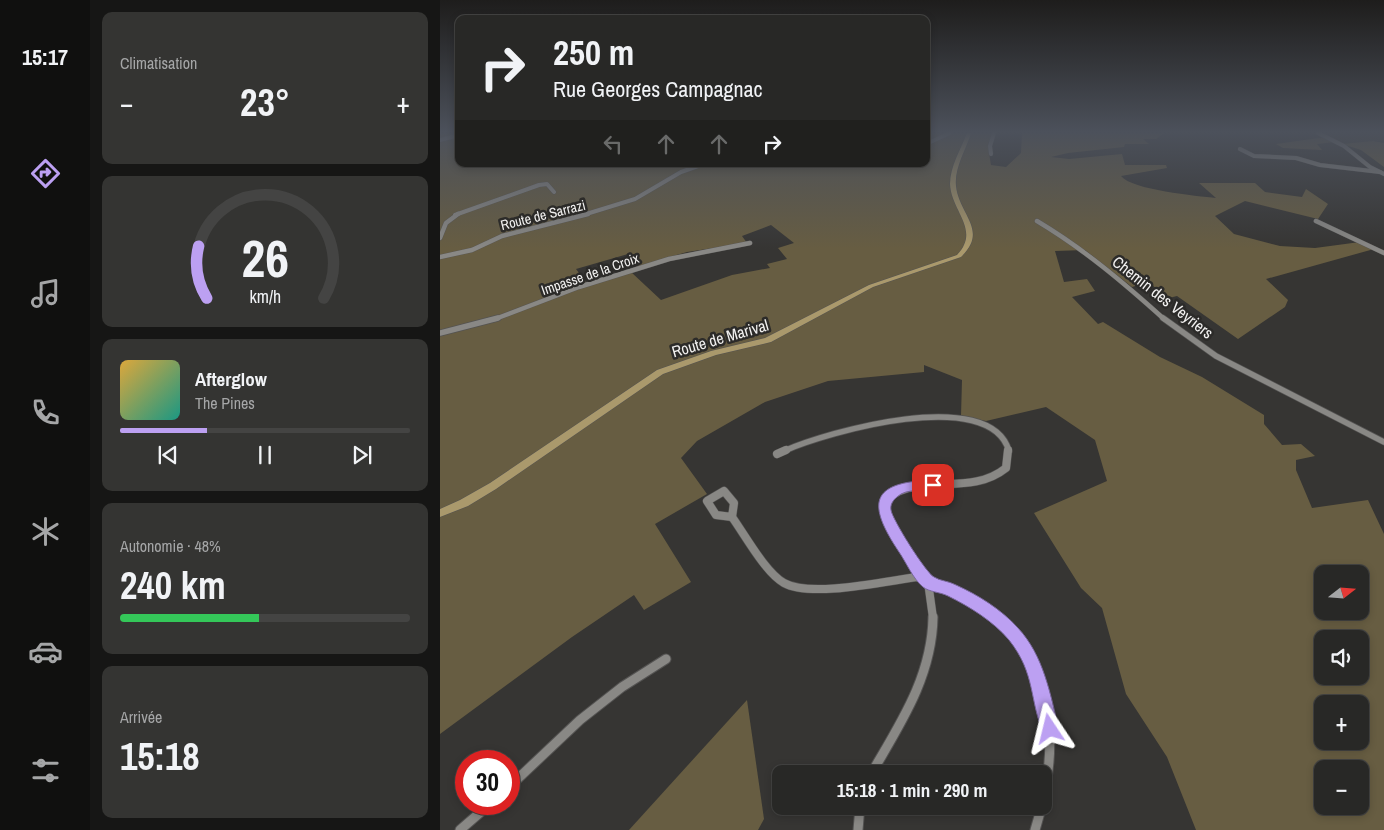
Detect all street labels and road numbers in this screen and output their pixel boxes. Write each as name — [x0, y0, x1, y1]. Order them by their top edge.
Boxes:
street label: Route de Sarrazi — [499, 196, 587, 234]
street label: Impasse de la Croix — [539, 249, 641, 299]
street label: Chemin des Veyriers — [1108, 251, 1218, 343]
street label: Route de Marival — [669, 314, 771, 362]

